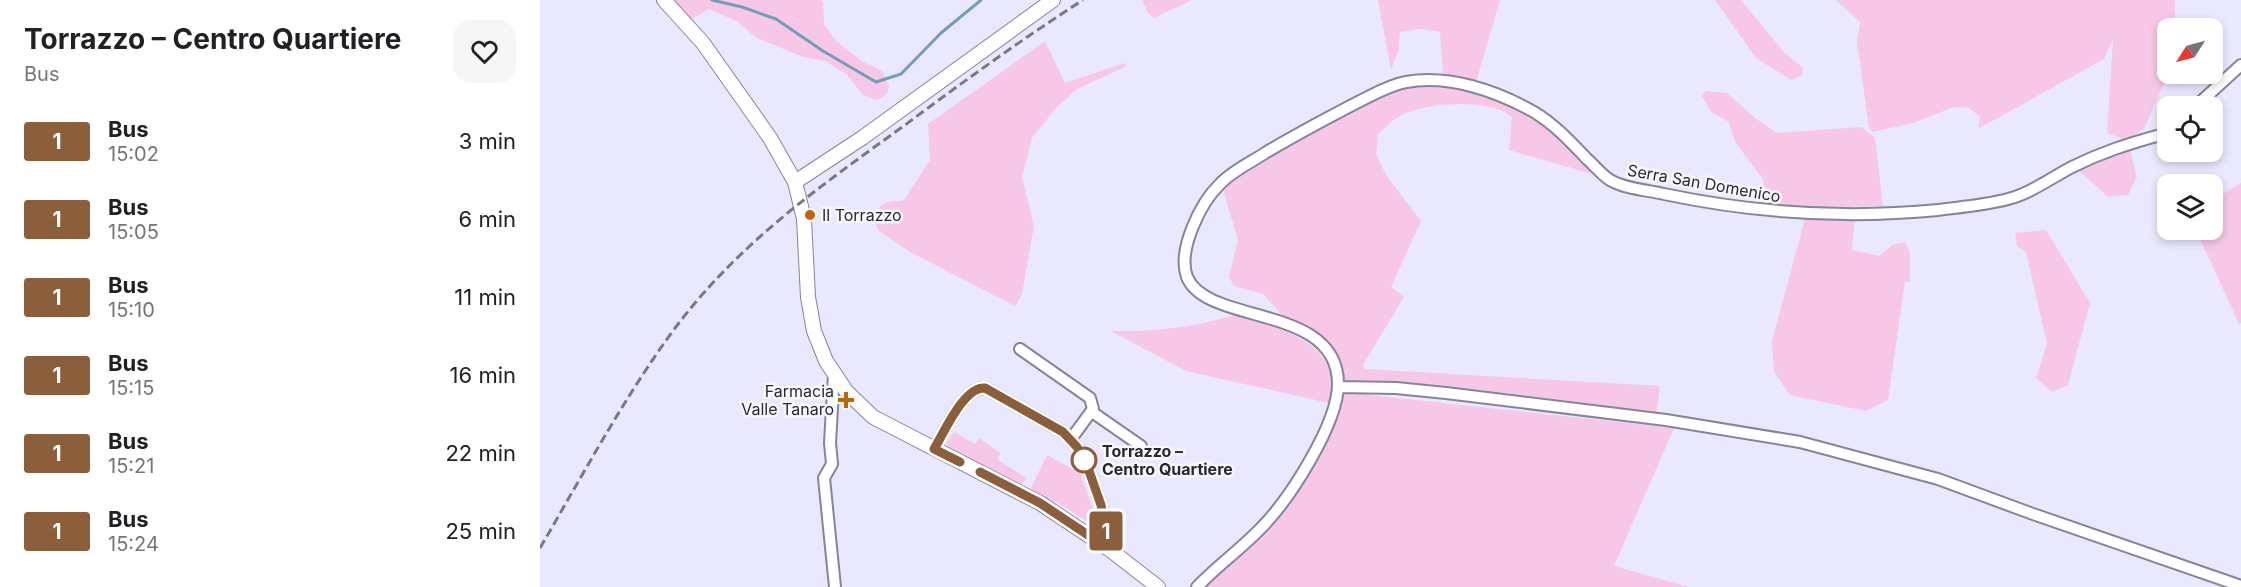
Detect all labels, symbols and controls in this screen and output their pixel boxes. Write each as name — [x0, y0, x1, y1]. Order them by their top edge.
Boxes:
north arrow — [2157, 18, 2223, 84]
map controls — [2157, 18, 2223, 240]
button: heart — [453, 20, 516, 83]
text: Torrazzo – Centro Quartiere — [24, 22, 401, 56]
text: Bus — [24, 62, 59, 86]
button: locate — [2157, 96, 2223, 162]
text: Bus — [108, 116, 149, 142]
text: 3 min — [459, 128, 516, 154]
text: 1 — [52, 129, 62, 154]
text: 15:02 — [108, 142, 159, 166]
street label: Serra San Domenico — [1626, 160, 1782, 206]
button: layers — [2157, 174, 2223, 240]
text: Bus — [108, 194, 149, 220]
place label: Il Torrazzo — [822, 205, 902, 225]
text: 6 min — [459, 206, 516, 232]
text: 1 — [52, 207, 62, 232]
marker: Il Torrazzo — [803, 208, 817, 222]
text: 15:05 — [108, 220, 159, 244]
text: Bus — [108, 272, 149, 298]
text: 11 min — [454, 284, 516, 310]
text: 1 — [52, 285, 62, 310]
text: 15:10 — [108, 298, 155, 322]
text: Bus — [108, 350, 149, 376]
text: 16 min — [450, 362, 516, 388]
text: 1 — [52, 363, 62, 388]
text: 15:15 — [108, 376, 154, 400]
place label: Farmacia Valle Tanaro — [741, 381, 834, 419]
marker: Farmacia Valle Tanaro — [839, 393, 853, 407]
text: Bus — [108, 428, 149, 454]
text: 22 min — [445, 440, 516, 466]
text: 1 — [52, 441, 62, 466]
place label: Torrazzo – Centro Quartiere — [1102, 441, 1233, 479]
marker: Torrazzo – Centro Quartiere — [1071, 447, 1097, 473]
text: 15:21 — [108, 454, 154, 478]
text: Bus — [108, 506, 149, 532]
line badge: 1 — [1086, 512, 1126, 550]
text: 25 min — [445, 518, 516, 544]
text: 1 — [52, 519, 62, 544]
text: 1 — [1101, 519, 1111, 544]
text: 15:24 — [108, 532, 159, 556]

